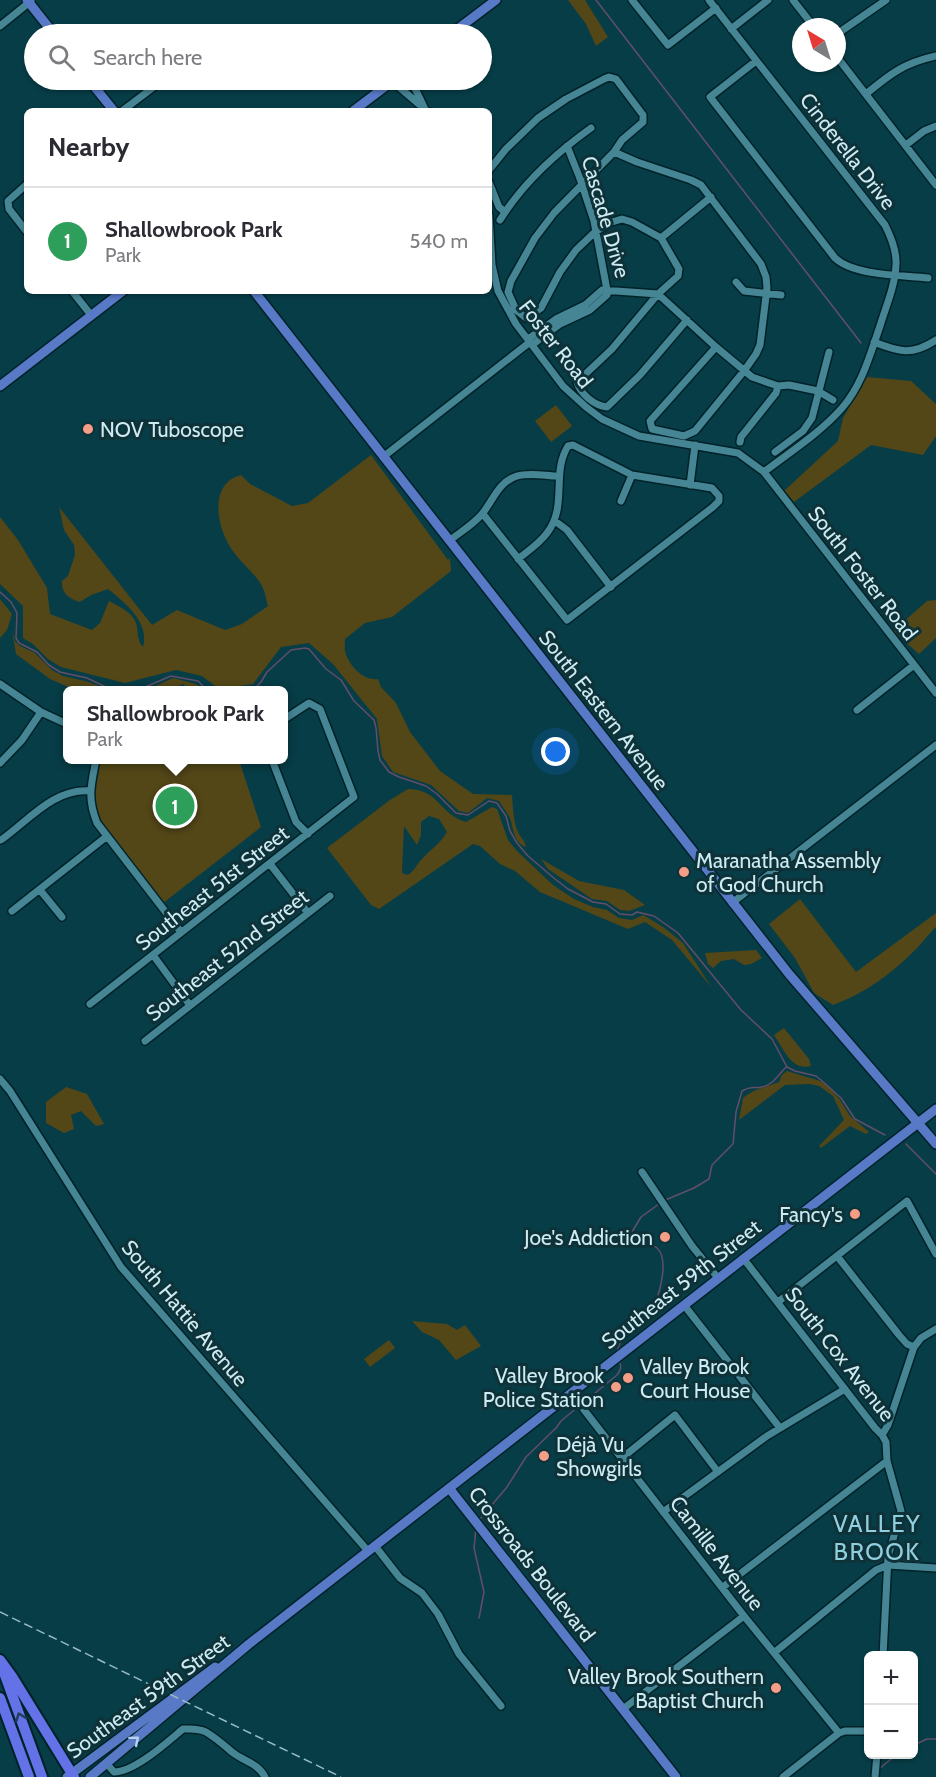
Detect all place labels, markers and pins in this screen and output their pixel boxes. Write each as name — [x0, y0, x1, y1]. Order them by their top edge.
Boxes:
place label: NOV Tuboscope — [100, 417, 244, 442]
marker: NOV Tuboscope — [81, 422, 95, 436]
pin: 1 — [156, 784, 195, 828]
place label: Maranatha Assembly of God Church — [696, 848, 881, 897]
marker: Maranatha Assembly of God Church — [677, 865, 691, 879]
place label: Fancy's — [779, 1202, 843, 1227]
marker: Fancy's — [848, 1207, 862, 1221]
place label: Joe's Addiction — [523, 1225, 653, 1250]
marker: Joe's Addiction — [658, 1230, 672, 1244]
place label: Valley Brook Court House — [640, 1354, 750, 1403]
place label: Valley Brook Police Station — [483, 1363, 605, 1412]
marker: Valley Brook Court House — [621, 1371, 635, 1385]
marker: Valley Brook Police Station — [609, 1380, 623, 1394]
place label: Déjà Vu Showgirls — [556, 1432, 642, 1481]
marker: Déjà Vu Showgirls — [537, 1449, 551, 1463]
place label: Valley Brook Southern Baptist Church — [568, 1664, 764, 1713]
marker: Valley Brook Southern Baptist Church — [769, 1681, 783, 1695]

